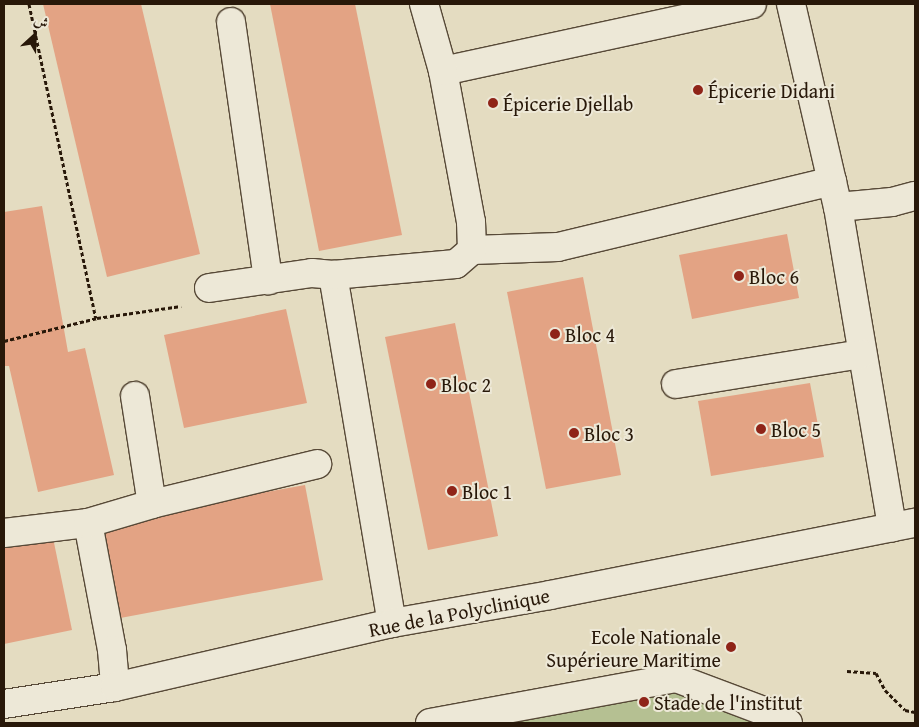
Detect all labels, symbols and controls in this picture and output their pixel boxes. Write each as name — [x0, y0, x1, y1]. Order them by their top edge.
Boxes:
text: ش — [31, 9, 52, 33]
north arrow — [10, 10, 60, 60]
place label: Épicerie Didani — [708, 78, 835, 102]
marker: Épicerie Didani — [692, 84, 704, 96]
place label: Épicerie Djellab — [503, 91, 633, 115]
marker: Épicerie Djellab — [487, 97, 499, 109]
place label: Bloc 6 — [749, 264, 799, 288]
marker: Bloc 6 — [733, 270, 745, 282]
place label: Bloc 4 — [565, 322, 615, 346]
marker: Bloc 4 — [549, 328, 561, 340]
place label: Bloc 2 — [441, 372, 491, 396]
marker: Bloc 2 — [425, 378, 437, 390]
place label: Bloc 5 — [771, 417, 821, 441]
place label: Bloc 3 — [584, 421, 634, 445]
marker: Bloc 5 — [755, 423, 767, 435]
marker: Bloc 3 — [568, 427, 580, 439]
place label: Bloc 1 — [462, 479, 512, 503]
marker: Bloc 1 — [446, 485, 458, 497]
street label: Rue de la Polyclinique — [366, 583, 552, 641]
place label: Ecole Nationale Supérieure Maritime — [546, 624, 721, 671]
marker: Ecole Nationale Supérieure Maritime — [725, 641, 737, 653]
place label: Stade de l'institut — [654, 690, 802, 714]
marker: Stade de l'institut — [638, 696, 650, 708]

